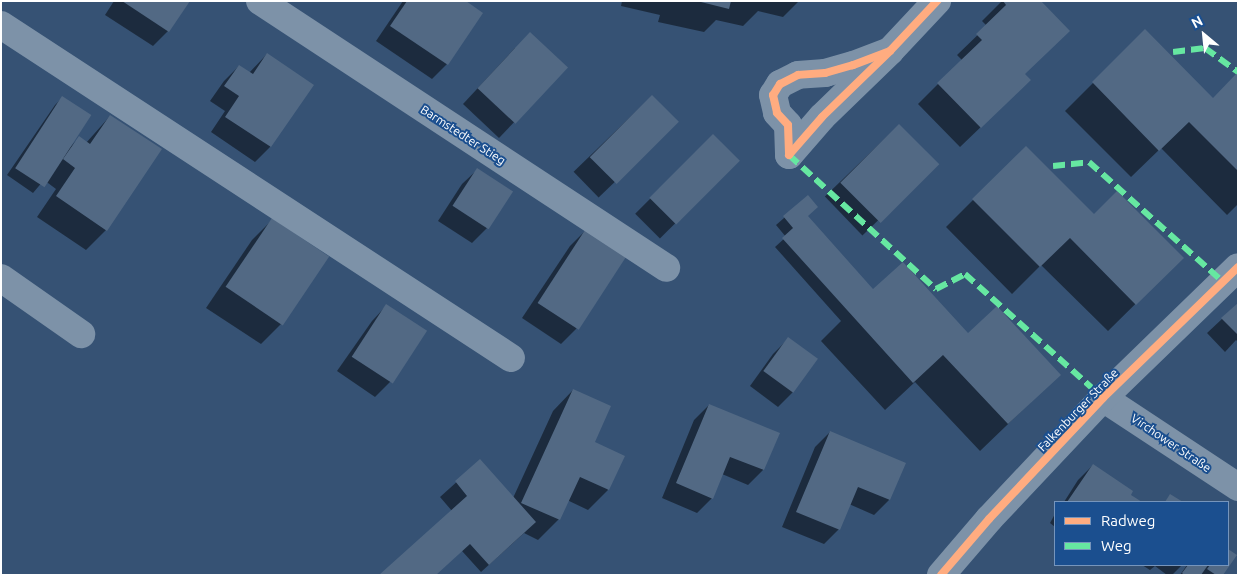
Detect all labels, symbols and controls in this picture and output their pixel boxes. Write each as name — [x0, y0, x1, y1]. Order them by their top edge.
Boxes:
north arrow — [1179, 10, 1229, 60]
text: N — [1189, 12, 1205, 31]
street label: Barmstedter Stieg — [418, 102, 508, 168]
street label: Falkenburger Straße — [1035, 366, 1121, 454]
street label: Virchower Straße — [1128, 411, 1214, 475]
legend — [1054, 501, 1229, 566]
text: Radweg — [1101, 512, 1155, 529]
text: Weg — [1101, 537, 1132, 554]

